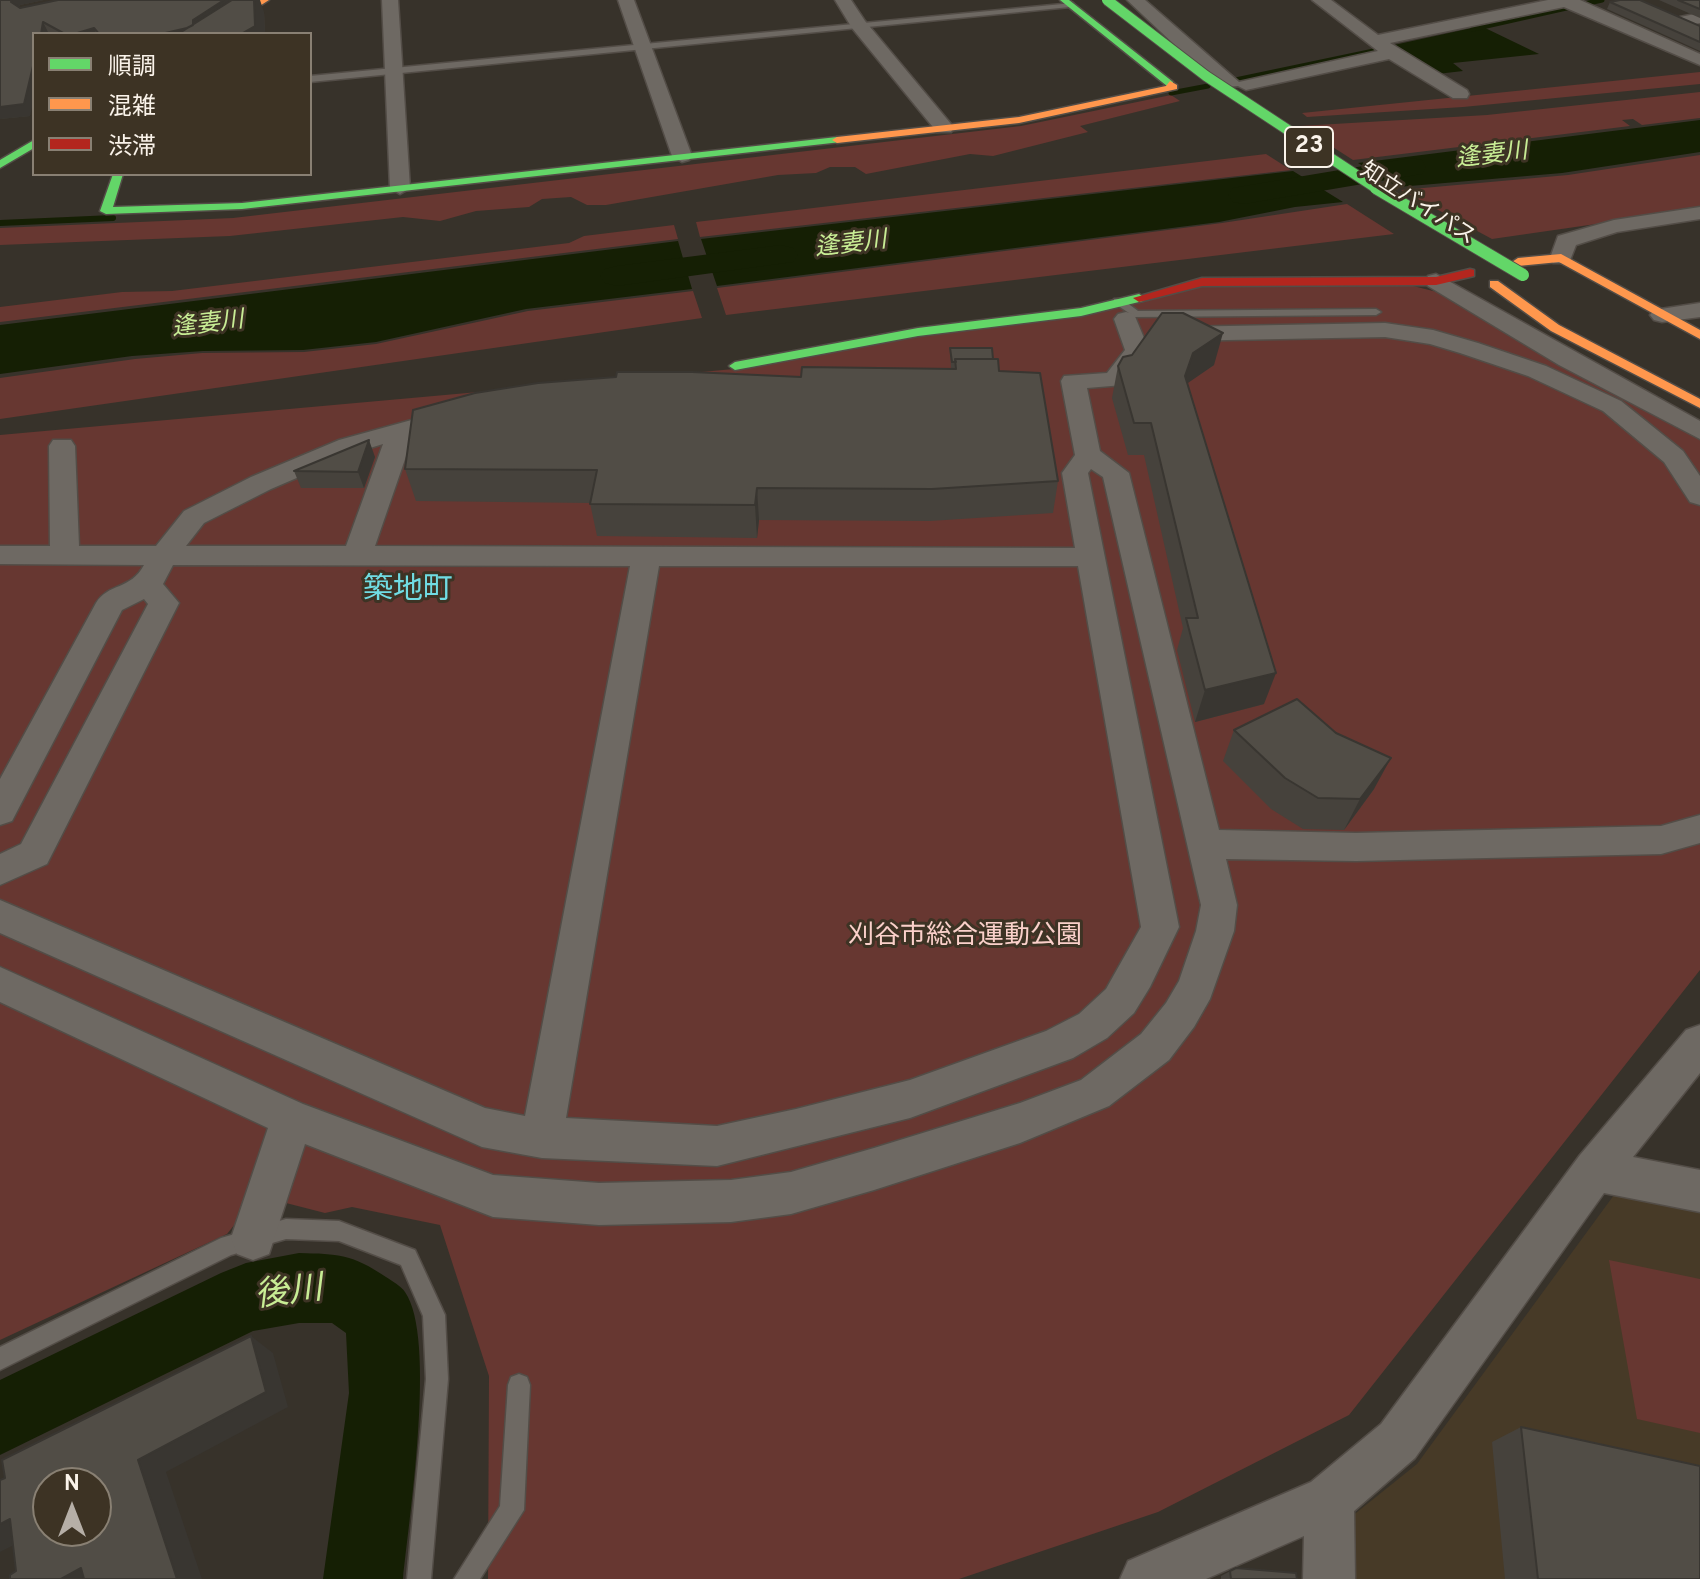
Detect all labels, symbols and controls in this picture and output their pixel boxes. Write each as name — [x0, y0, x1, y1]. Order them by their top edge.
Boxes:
legend — [32, 32, 312, 176]
text: 順調 — [108, 53, 156, 83]
text: 混雑 — [108, 93, 156, 123]
road number: 23 — [1285, 127, 1333, 167]
text: 渋滞 — [108, 133, 156, 163]
water label: 逢妻川 — [1455, 138, 1529, 176]
street label: 知立バイパス — [1354, 158, 1480, 252]
water label: 逢妻川 — [814, 227, 888, 265]
water label: 逢妻川 — [171, 307, 245, 345]
district label: 築地町 — [363, 574, 453, 610]
park label: 刈谷市総合運動公園 — [848, 922, 1082, 954]
water label: 後川 — [253, 1271, 325, 1319]
north arrow — [32, 1467, 112, 1547]
text: N — [64, 1471, 80, 1498]

